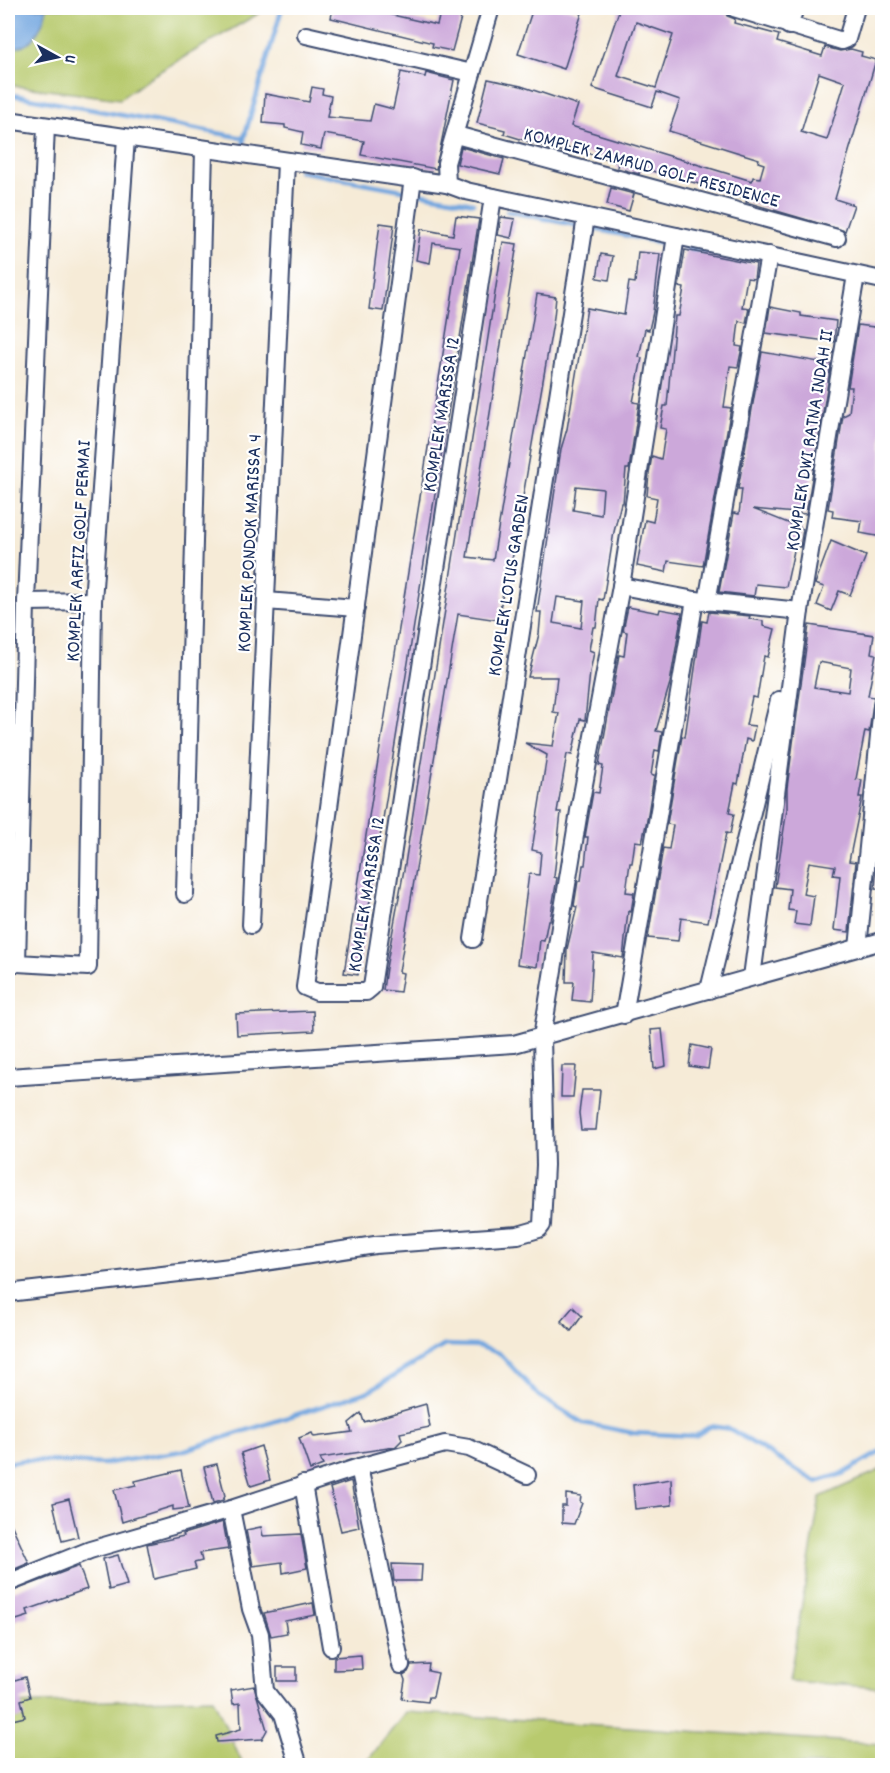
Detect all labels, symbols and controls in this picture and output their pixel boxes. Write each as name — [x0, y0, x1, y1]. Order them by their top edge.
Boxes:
north arrow — [27, 27, 87, 87]
text: U — [57, 53, 81, 64]
street label: KOMPLEK ZAMRUD GOLF RESIDENCE — [520, 121, 782, 217]
street label: KOMPLEK DWI RATNA INDAH II — [780, 328, 842, 553]
street label: KOMPLEK MARISSA 12 — [417, 335, 469, 494]
street label: KOMPLEK PONDOK MARISSA 4 — [231, 433, 271, 653]
street label: KOMPLEK ARFIZ GOLF PERMAI — [60, 440, 100, 663]
street label: KOMPLEK LOTUS GARDEN — [482, 493, 538, 678]
street label: KOMPLEK MARISSA 12 — [342, 815, 394, 974]

